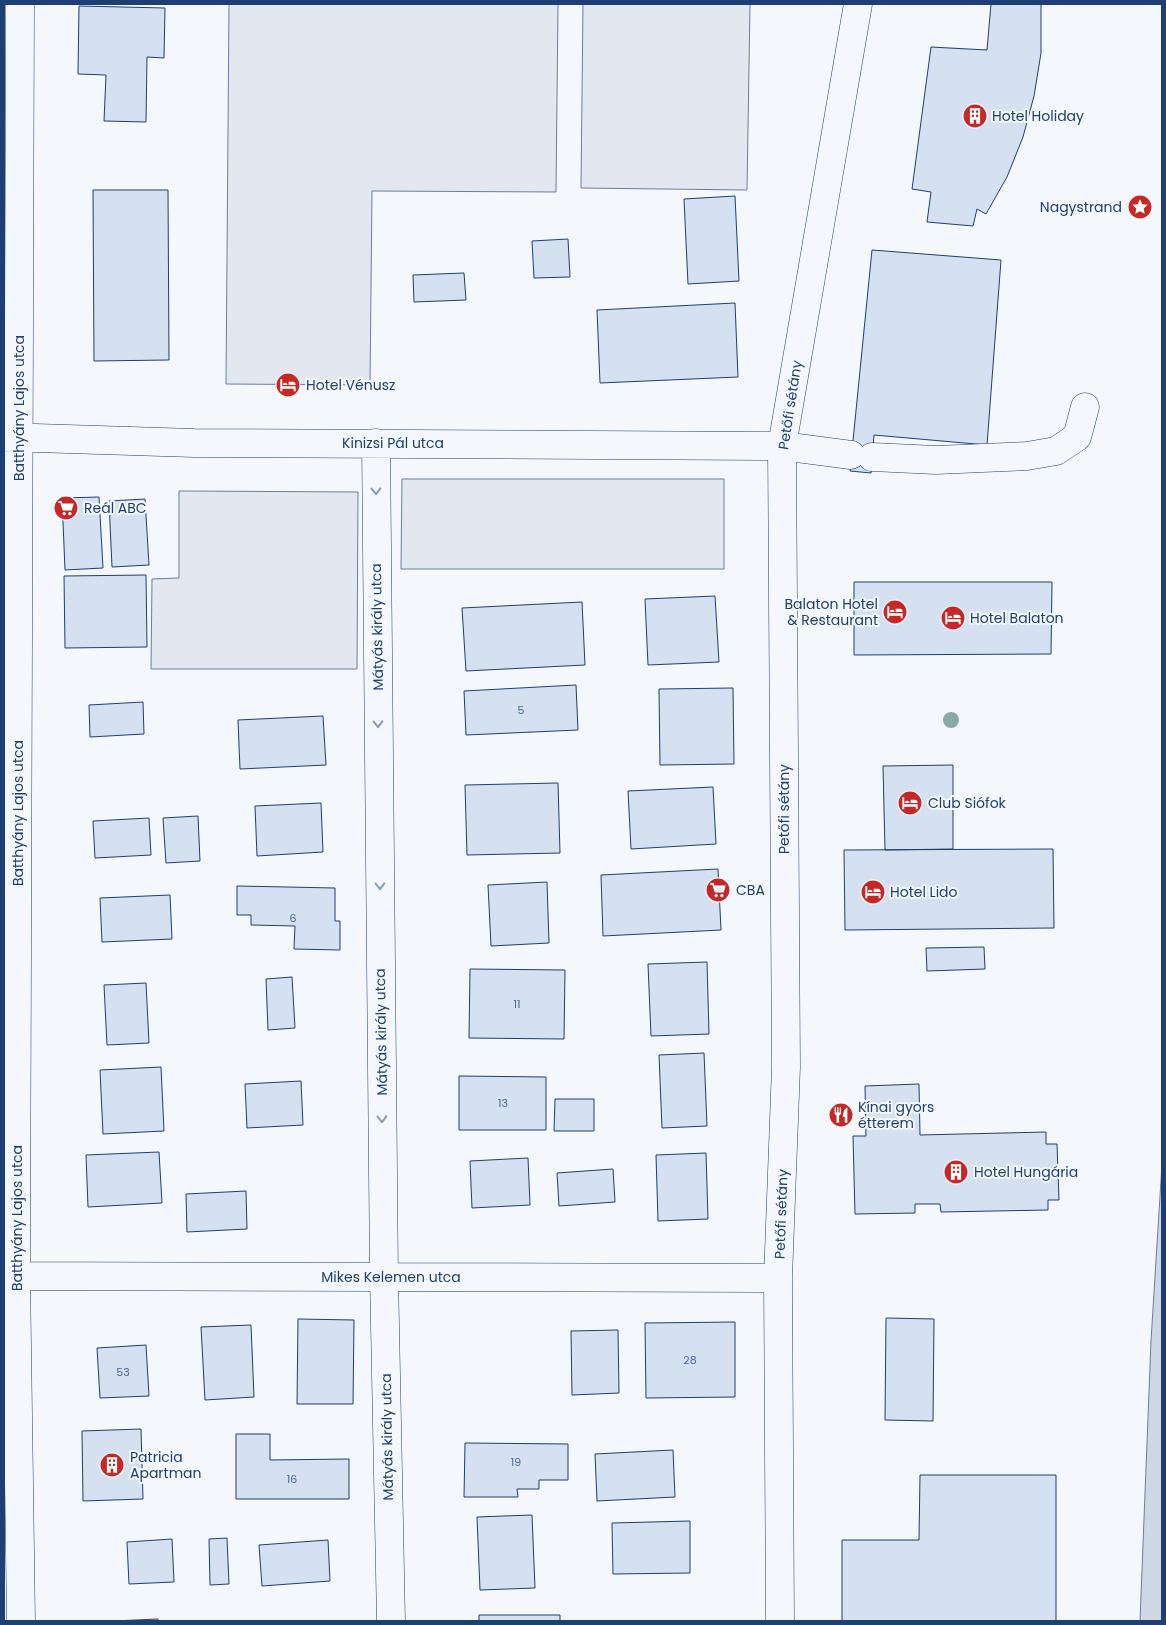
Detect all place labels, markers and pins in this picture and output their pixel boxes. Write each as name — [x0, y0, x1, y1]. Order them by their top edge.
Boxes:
building icon: Hotel Holiday — [962, 103, 988, 129]
place label: Hotel Holiday — [992, 106, 1084, 126]
place icon: Nagystrand — [1127, 194, 1153, 220]
place label: Nagystrand — [1040, 197, 1122, 217]
hotel icon: Hotel Vénusz — [275, 372, 301, 398]
place label: Hotel Vénusz — [306, 375, 395, 395]
supermarket icon: Reál ABC — [53, 495, 79, 521]
place label: Reál ABC — [84, 498, 147, 518]
place label: Balaton Hotel & Restaurant — [784, 594, 878, 630]
hotel icon: Balaton Hotel & Restaurant — [882, 599, 908, 625]
hotel icon: Hotel Balaton — [940, 605, 966, 631]
place label: Hotel Balaton — [970, 608, 1064, 628]
hotel icon: Club Siófok — [897, 790, 923, 816]
place label: Club Siófok — [928, 793, 1007, 813]
supermarket icon: CBA — [705, 877, 731, 903]
hotel icon: Hotel Lido — [860, 879, 886, 905]
place label: CBA — [736, 880, 765, 900]
place label: Hotel Lido — [890, 882, 958, 902]
place label: Kínai gyors étterem — [858, 1097, 934, 1133]
restaurant icon: Kínai gyors étterem — [828, 1102, 854, 1128]
building icon: Hotel Hungária — [943, 1159, 969, 1185]
place label: Hotel Hungária — [974, 1162, 1078, 1182]
place label: Patricia Apartman — [130, 1447, 202, 1483]
building icon: Patricia Apartman — [99, 1452, 125, 1478]

